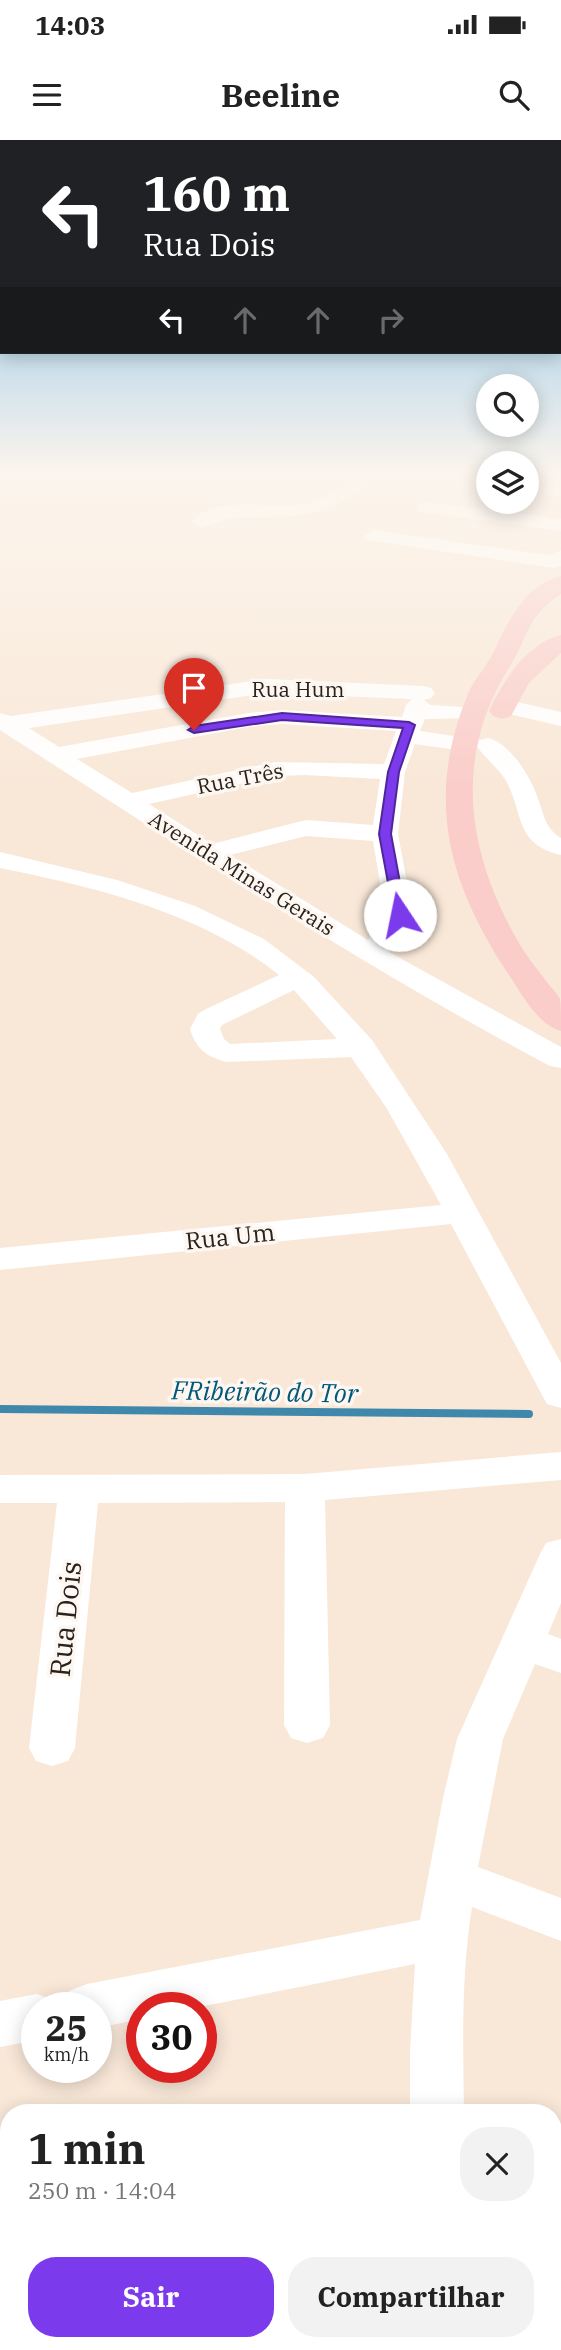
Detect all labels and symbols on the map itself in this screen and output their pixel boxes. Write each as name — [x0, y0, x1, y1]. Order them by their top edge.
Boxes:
pin — [164, 658, 224, 730]
street label: Rua Hum — [252, 675, 344, 703]
street label: Rua Três — [194, 756, 286, 800]
street label: Avenida Minas Gerais — [144, 804, 340, 942]
position arrow — [363, 878, 437, 952]
street label: Rua Um — [184, 1215, 277, 1257]
water label: FRibeirão do Tor — [170, 1372, 359, 1410]
street label: Rua Dois — [41, 1559, 89, 1679]
speed limit sign: 30 — [126, 1992, 217, 2083]

